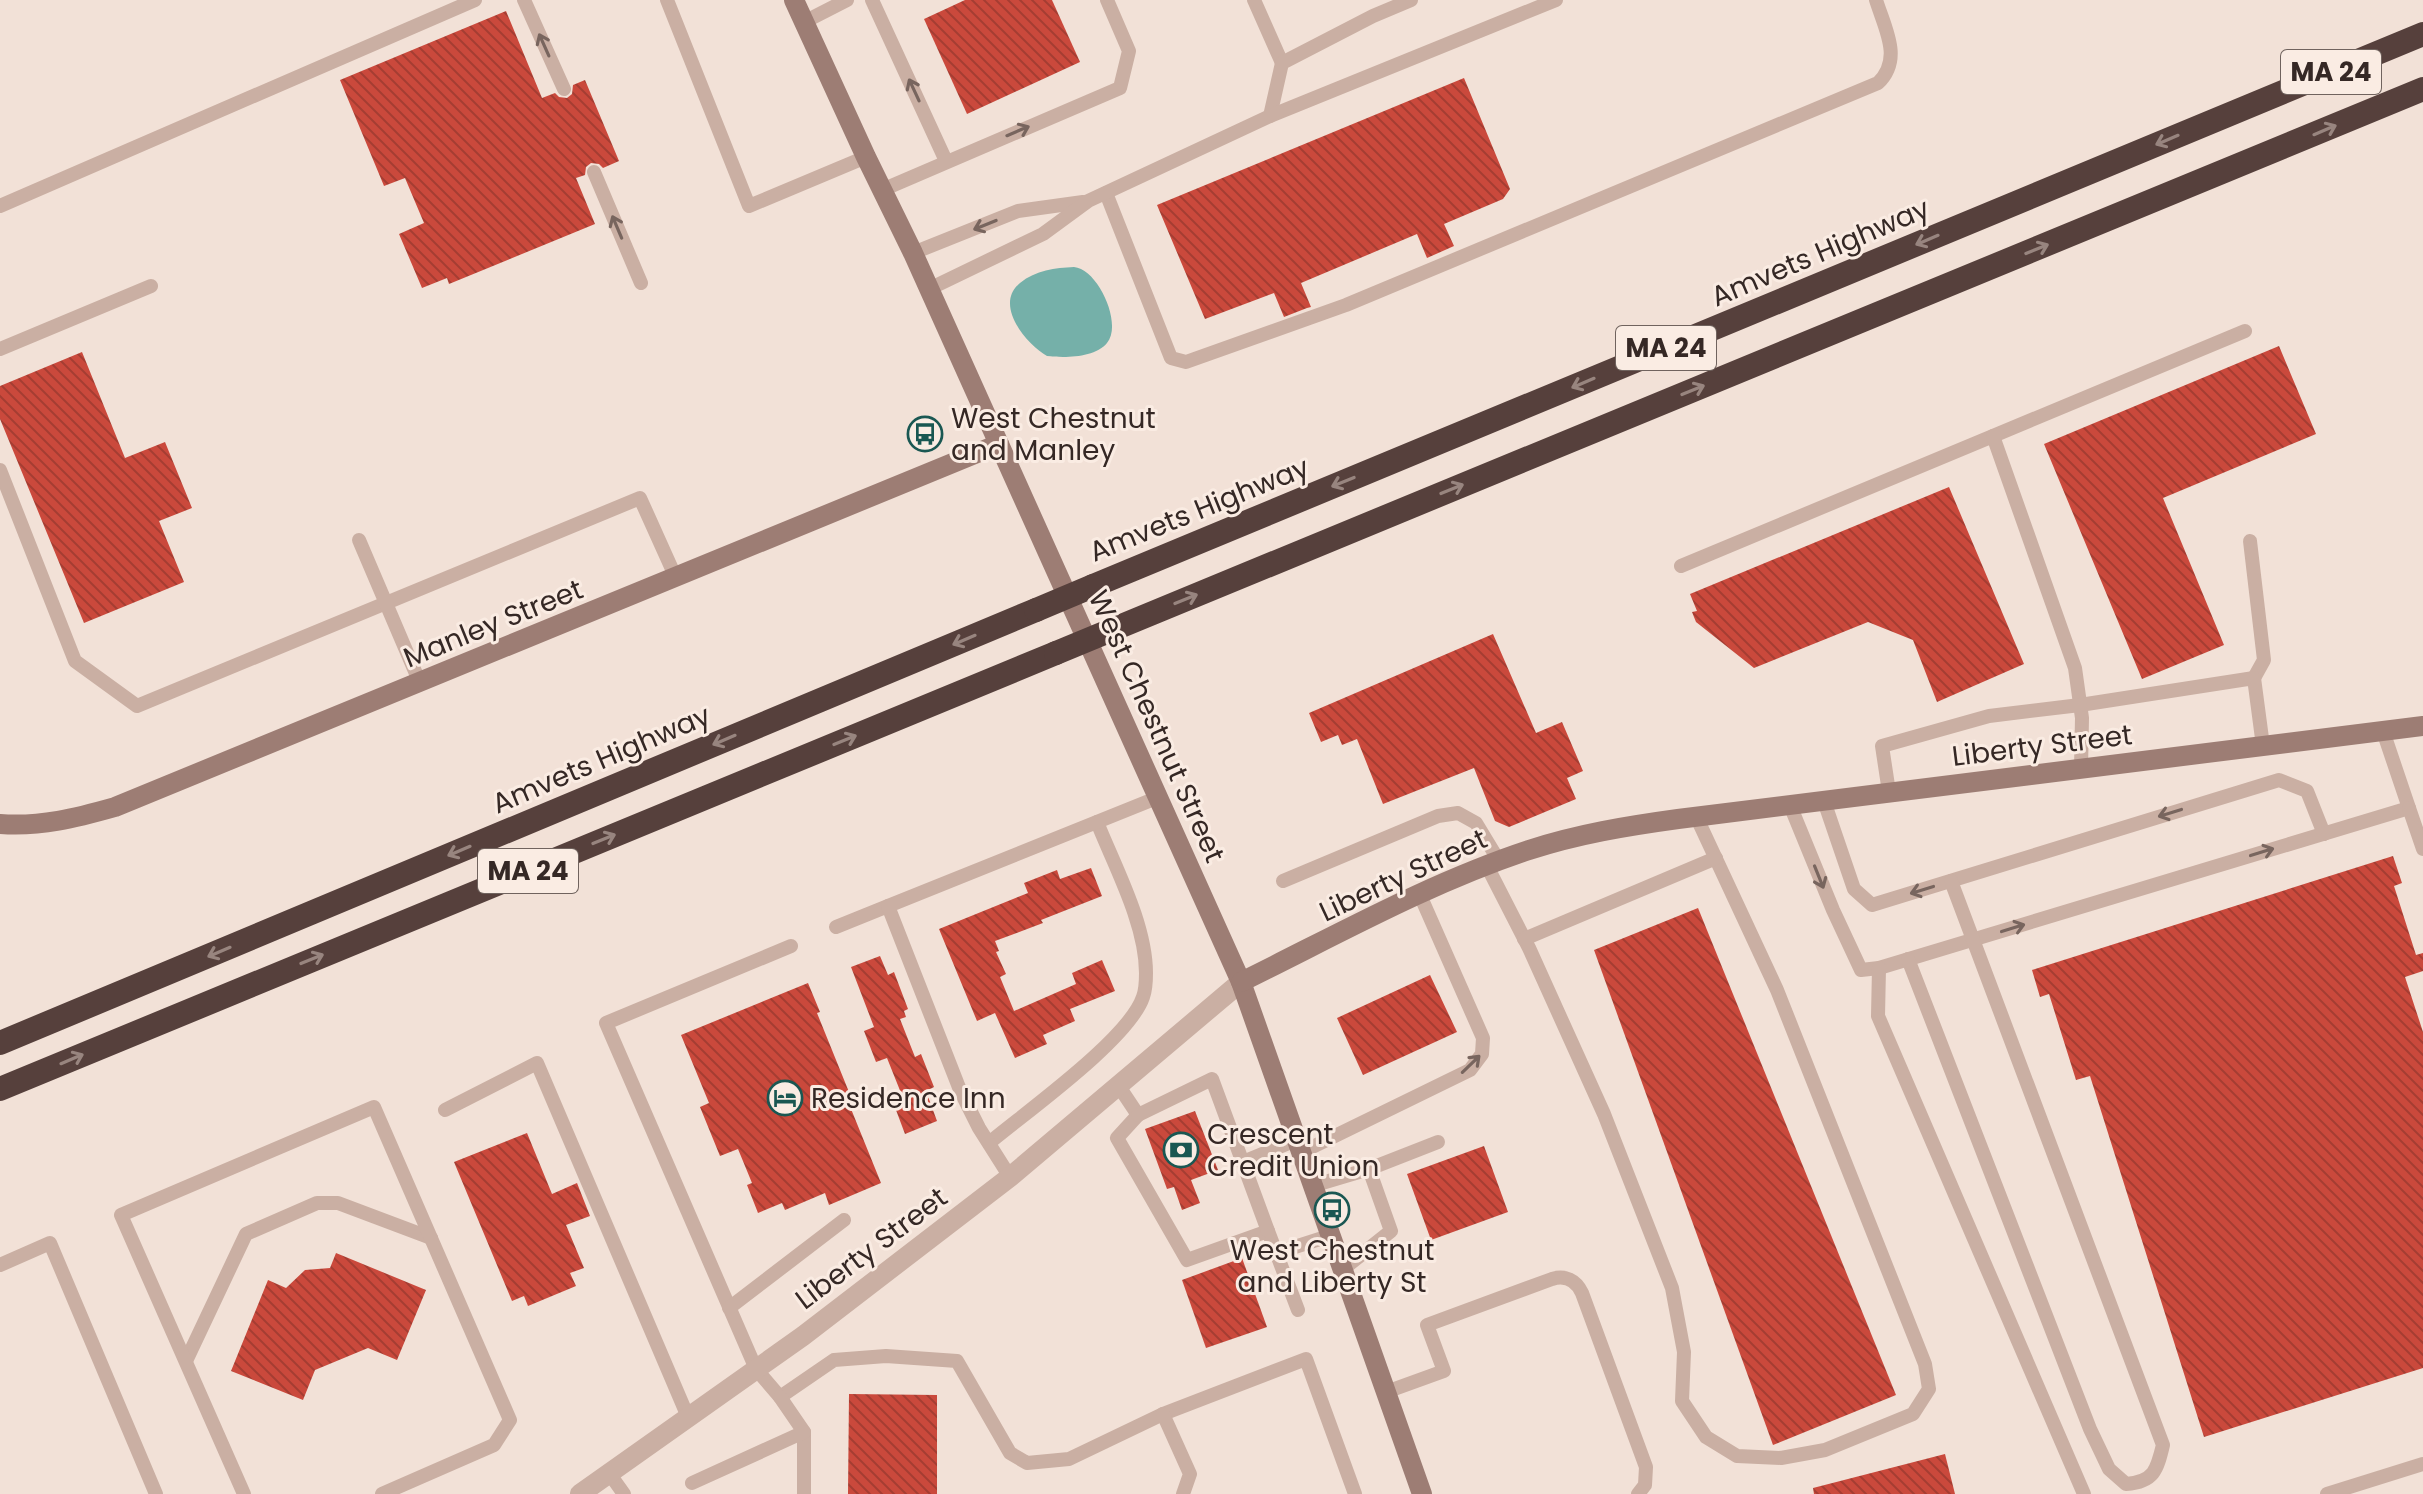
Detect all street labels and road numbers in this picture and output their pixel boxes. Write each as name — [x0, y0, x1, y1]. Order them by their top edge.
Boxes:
road number: MA 24 — [2281, 50, 2381, 94]
street label: Amvets Highway — [1705, 189, 1936, 316]
road number: MA 24 — [1616, 326, 1716, 370]
street label: Amvets Highway — [1083, 448, 1315, 571]
street label: Manley Street — [398, 570, 589, 677]
street label: West Chestnut Street — [1079, 584, 1234, 869]
street label: Amvets Highway — [486, 696, 717, 823]
street label: Liberty Street — [1950, 715, 2134, 776]
street label: Liberty Street — [1313, 820, 1494, 931]
road number: MA 24 — [478, 849, 578, 893]
street label: Liberty Street — [787, 1178, 955, 1318]

